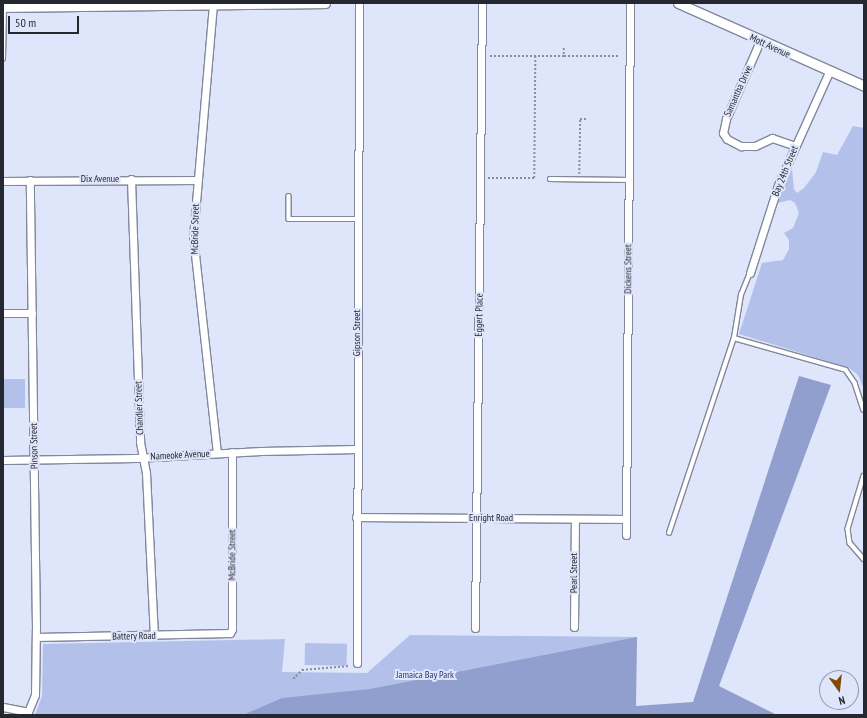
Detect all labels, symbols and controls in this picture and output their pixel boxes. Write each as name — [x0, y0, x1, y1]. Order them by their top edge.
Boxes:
scale bar — [10, 8, 81, 34]
text: 50 m — [15, 15, 36, 30]
street label: Mott Avenue — [748, 31, 792, 61]
street label: Samantha Drive — [721, 64, 755, 118]
street label: Bay 24th Street — [769, 144, 801, 198]
street label: Dix Avenue — [81, 173, 119, 185]
street label: McBride Street — [189, 203, 201, 255]
street label: Dickens Street — [622, 244, 634, 294]
street label: Eggert Place — [473, 293, 485, 337]
street label: Gipson Street — [351, 310, 363, 356]
street label: Chandler Street — [132, 381, 146, 435]
street label: Pinson Street — [28, 423, 40, 469]
street label: Nameoke Avenue — [150, 447, 210, 463]
street label: Enright Road — [469, 512, 513, 524]
street label: McBride Street — [226, 530, 238, 580]
street label: Pearl Street — [568, 553, 580, 593]
street label: Battery Road — [112, 630, 156, 642]
park label: Jamaica Bay Park — [396, 669, 454, 681]
north arrow — [819, 670, 859, 710]
text: N — [837, 693, 847, 708]

